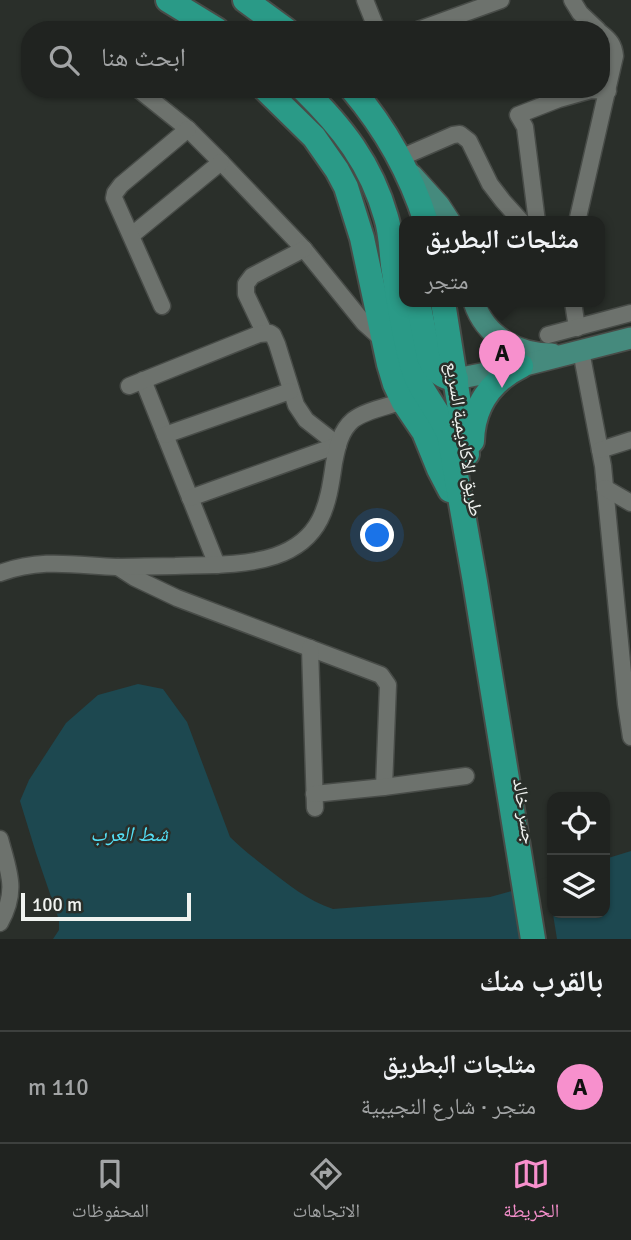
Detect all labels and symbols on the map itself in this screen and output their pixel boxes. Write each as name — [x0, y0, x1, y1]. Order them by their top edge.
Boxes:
pin: A — [479, 330, 525, 388]
street label: طريق الاكاديمية السريع — [440, 360, 488, 518]
your location — [360, 518, 394, 552]
street label: جسر خالد — [507, 776, 541, 846]
water label: شط العرب — [90, 821, 169, 847]
scale bar — [21, 890, 191, 922]

